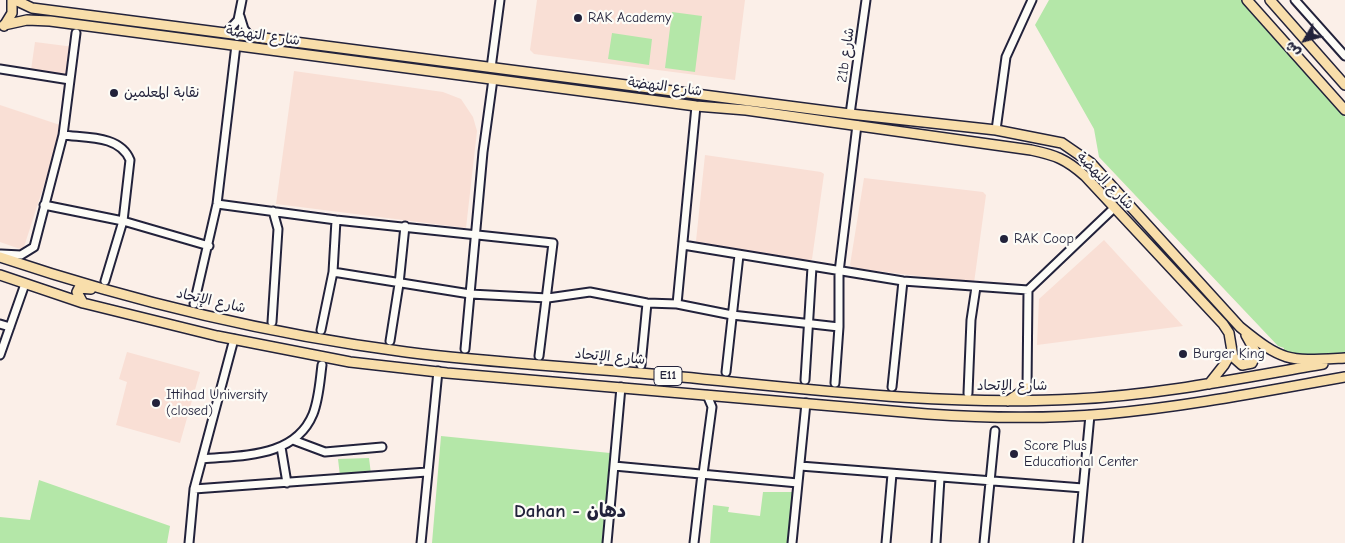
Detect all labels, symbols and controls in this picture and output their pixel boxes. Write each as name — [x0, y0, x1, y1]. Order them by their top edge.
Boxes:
place label: RAK Academy — [588, 10, 671, 26]
marker: RAK Academy — [572, 12, 584, 24]
north arrow — [1280, 15, 1330, 65]
street label: شارع النهضة — [225, 23, 301, 49]
street label: 21b شارع — [834, 26, 858, 84]
text: ش — [1281, 38, 1304, 61]
street label: شارع النهضة — [627, 74, 703, 100]
place label: نقابة المعلمين — [124, 85, 199, 101]
marker: نقابة المعلمين — [108, 87, 120, 99]
street label: شارع النهضة — [1073, 149, 1137, 213]
place label: RAK Coop — [1014, 231, 1074, 247]
marker: RAK Coop — [998, 233, 1010, 245]
street label: شارع الإتحاد — [175, 285, 247, 317]
street label: شارع الإتحاد — [574, 346, 646, 368]
place label: Burger King — [1193, 346, 1265, 362]
marker: Burger King — [1177, 348, 1189, 360]
road number: E11 — [654, 366, 682, 386]
street label: شارع الإتحاد — [977, 378, 1047, 394]
place label: Ittihad University (closed) — [166, 387, 267, 420]
marker: Ittihad University (closed) — [150, 397, 162, 409]
place label: Score Plus Educational Center — [1024, 438, 1138, 471]
marker: Score Plus Educational Center — [1008, 448, 1020, 460]
district label: Dahan - دهان — [514, 501, 626, 523]

